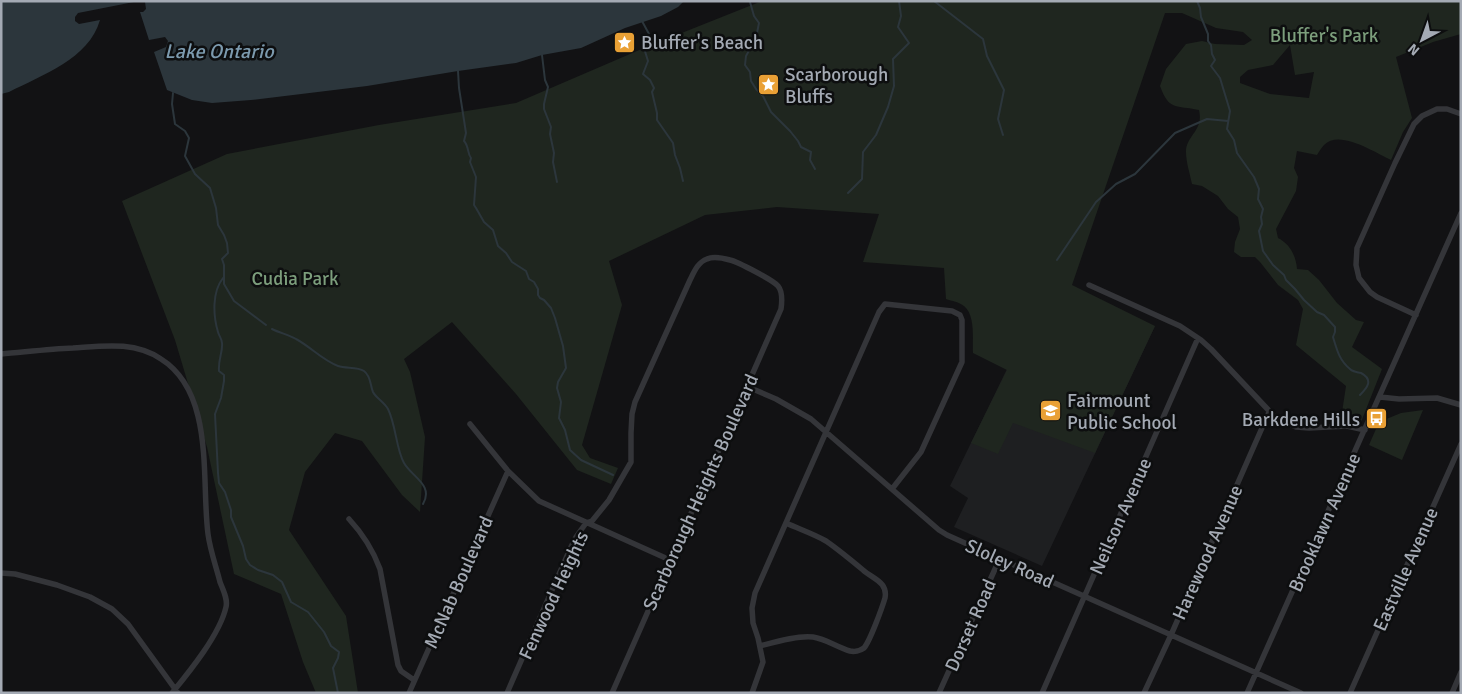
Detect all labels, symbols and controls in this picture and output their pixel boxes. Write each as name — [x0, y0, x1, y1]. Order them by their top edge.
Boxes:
north arrow — [1397, 15, 1447, 65]
park label: Bluffer's Park — [1270, 24, 1379, 48]
place icon: Bluffer's Beach — [613, 30, 637, 54]
place label: Bluffer's Beach — [641, 31, 763, 55]
water label: Lake Ontario — [164, 39, 275, 64]
text: N — [1405, 40, 1423, 59]
place label: Scarborough Bluffs — [785, 63, 888, 109]
place icon: Scarborough Bluffs — [757, 73, 781, 97]
park label: Cudia Park — [251, 267, 339, 291]
street label: Scarborough Heights Boulevard — [638, 371, 764, 614]
place label: Fairmount Public School — [1067, 389, 1177, 435]
school or university icon: Fairmount Public School — [1039, 399, 1063, 423]
bus stop icon: Barkdene Hills — [1364, 407, 1388, 431]
place label: Barkdene Hills — [1242, 408, 1360, 432]
street label: Brooklawn Avenue — [1284, 449, 1366, 596]
street label: Neilson Avenue — [1084, 454, 1157, 579]
street label: Harewood Avenue — [1167, 481, 1248, 624]
street label: Eastville Avenue — [1368, 504, 1444, 635]
street label: McNab Boulevard — [419, 512, 499, 652]
street label: Fenwood Heights — [514, 527, 594, 664]
street label: Sloley Road — [962, 534, 1058, 594]
street label: Dorset Road — [940, 576, 1002, 675]

